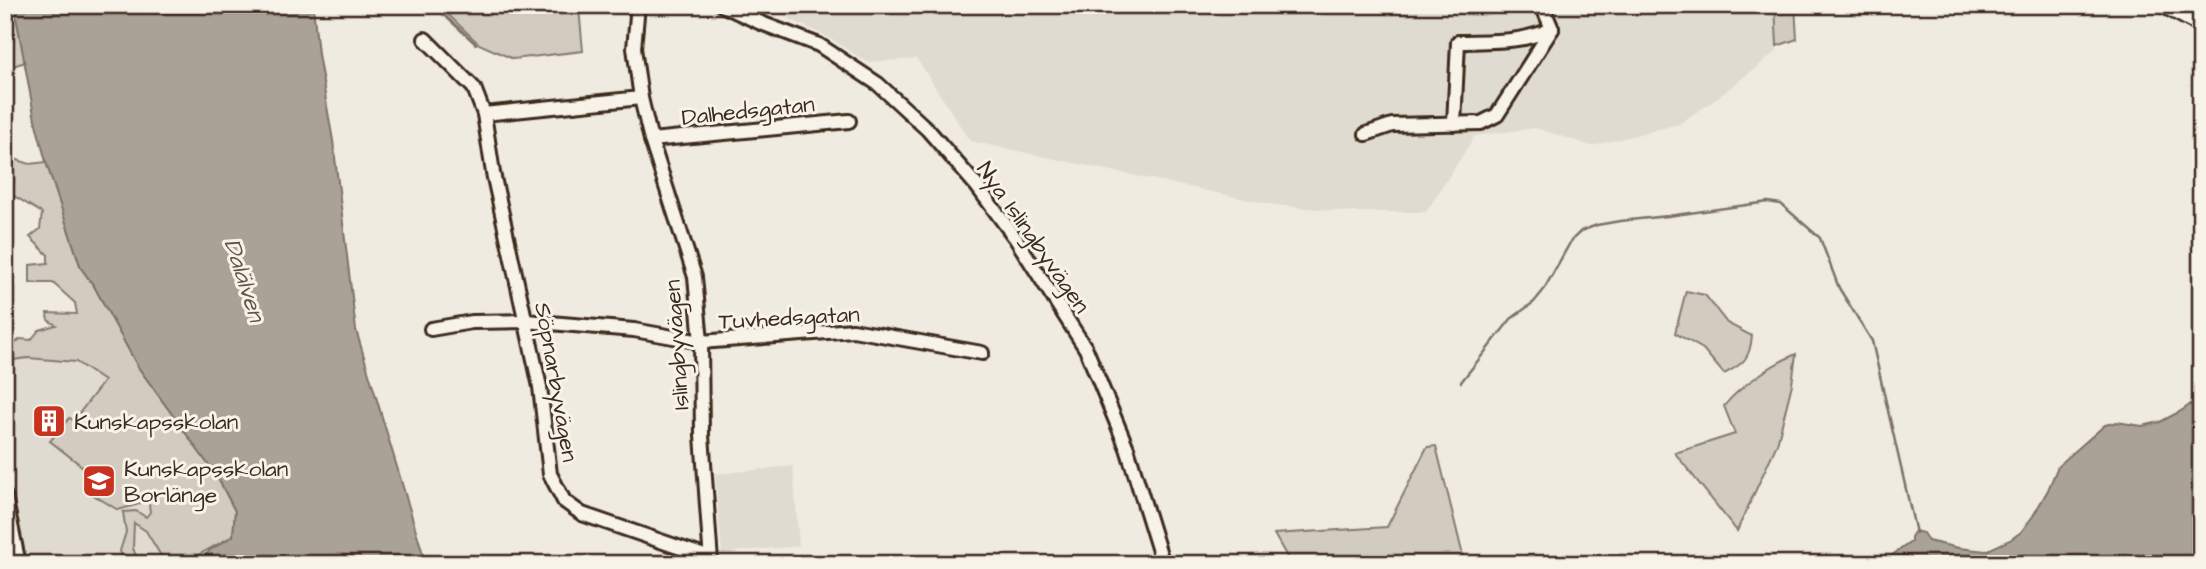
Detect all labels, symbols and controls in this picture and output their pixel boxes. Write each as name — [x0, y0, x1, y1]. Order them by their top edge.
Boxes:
street label: Dalhedsgatan — [680, 88, 816, 135]
street label: Nya Islingbyvägen — [968, 155, 1097, 320]
water label: Dalälven — [215, 235, 274, 328]
street label: Islingbyvägen — [656, 279, 699, 411]
street label: Tuvhedsgatan — [718, 298, 860, 339]
street label: Söpnarbyvägen — [525, 300, 586, 465]
building icon: Kunskapsskolan — [30, 402, 68, 440]
place label: Kunskapsskolan — [74, 406, 238, 438]
place label: Kunskapsskolan Borlänge — [124, 453, 288, 512]
school or university icon: Kunskapsskolan Borlänge — [80, 462, 118, 500]

